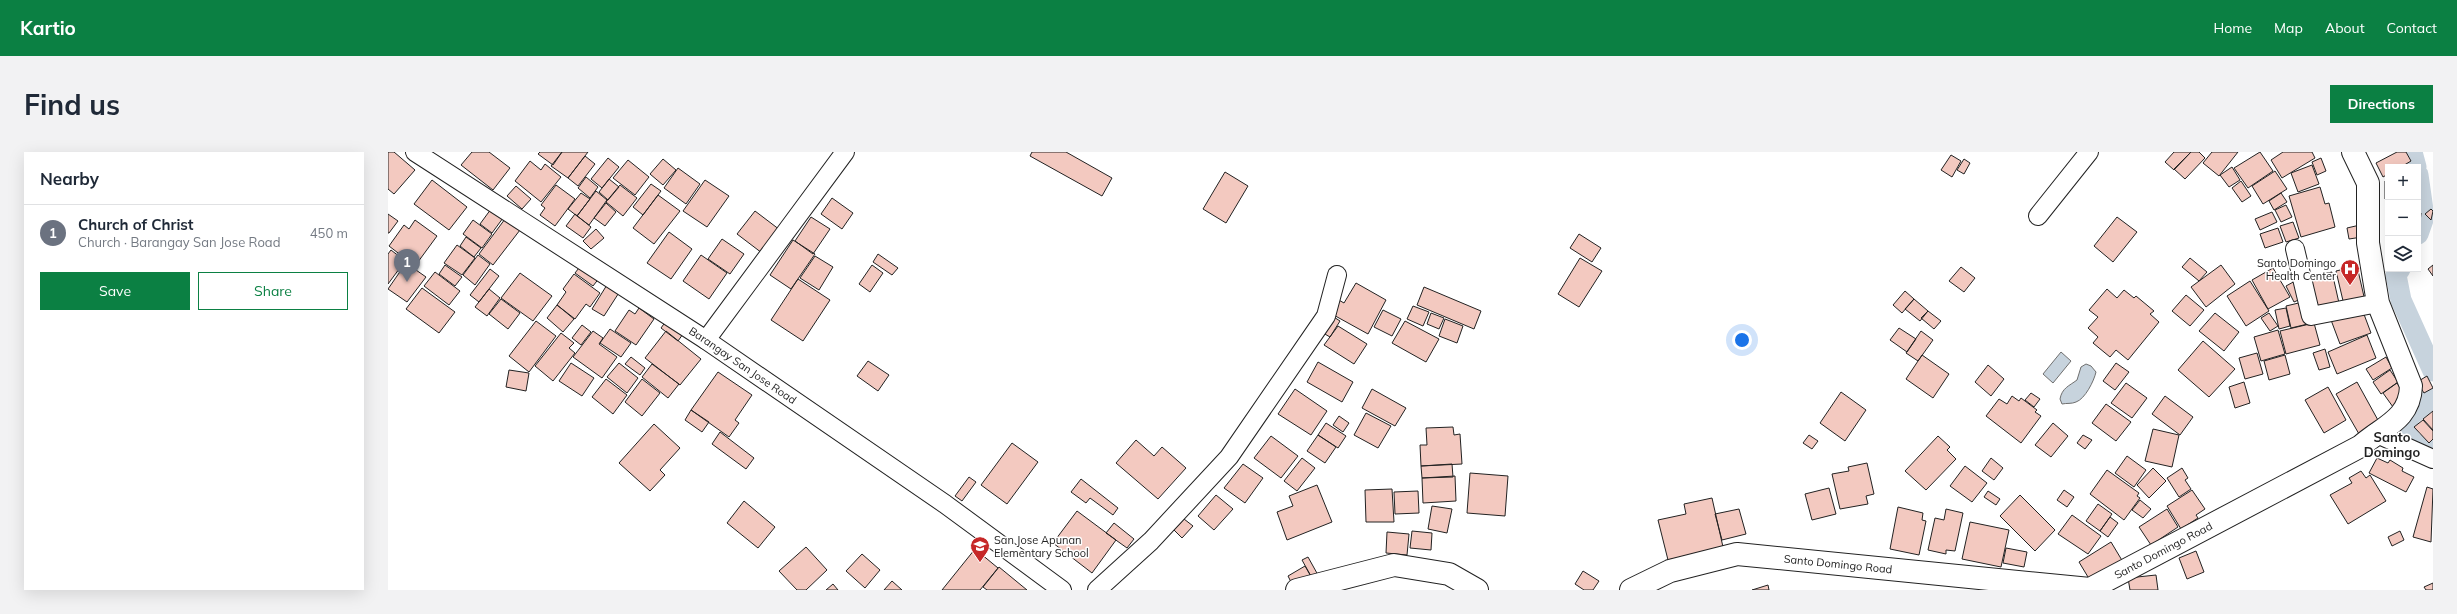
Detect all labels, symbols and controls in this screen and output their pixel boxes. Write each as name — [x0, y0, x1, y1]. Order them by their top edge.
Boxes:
text: Kartio — [20, 16, 76, 40]
text: Home — [2213, 19, 2252, 37]
text: Map — [2274, 19, 2303, 37]
text: About — [2325, 19, 2365, 37]
text: Contact — [2387, 19, 2437, 37]
button: Directions — [2330, 85, 2433, 123]
text: Find us — [24, 87, 120, 122]
map controls — [2385, 164, 2421, 272]
button: + — [2385, 164, 2421, 200]
text: Nearby — [40, 168, 99, 189]
button: − — [2385, 200, 2421, 236]
text: Church of Christ — [78, 215, 193, 234]
text: 1 — [49, 225, 57, 241]
text: 450 m — [310, 225, 348, 241]
text: Church · Barangay San Jose Road — [78, 234, 280, 250]
button: layers — [2385, 236, 2421, 272]
pin: 1 — [394, 249, 420, 282]
place label: Santo Domingo Health Center — [2257, 256, 2336, 283]
hospital icon: Santo Domingo Health Center — [2339, 258, 2361, 286]
button: Save — [40, 272, 190, 310]
button: Share — [198, 272, 348, 310]
street label: Barangay San Jose Road — [686, 324, 799, 407]
your location — [1732, 330, 1752, 350]
district label: Santo Domingo — [2364, 429, 2420, 460]
street label: Santo Domingo Road — [2112, 519, 2215, 582]
place label: San Jose Apunan Elementary School — [994, 533, 1089, 560]
school or university icon: San Jose Apunan Elementary School — [969, 535, 991, 563]
street label: Santo Domingo Road — [1783, 552, 1893, 576]

